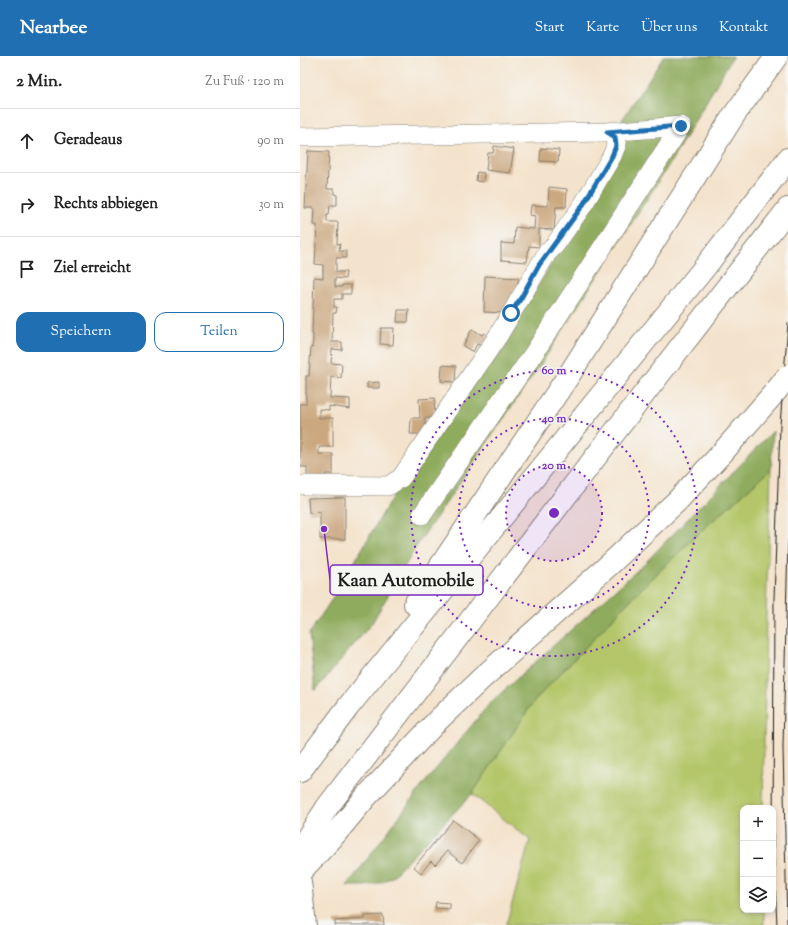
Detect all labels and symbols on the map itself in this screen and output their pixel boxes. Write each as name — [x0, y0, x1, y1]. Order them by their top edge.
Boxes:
route end — [672, 117, 690, 135]
route start — [502, 304, 520, 322]
text: 60 m — [542, 362, 566, 380]
text: 40 m — [541, 410, 566, 428]
text: 20 m — [542, 457, 566, 475]
centre of rings — [547, 506, 561, 520]
callout: Kaan Automobile — [330, 565, 483, 595]
text: Kaan Automobile — [337, 569, 475, 595]

